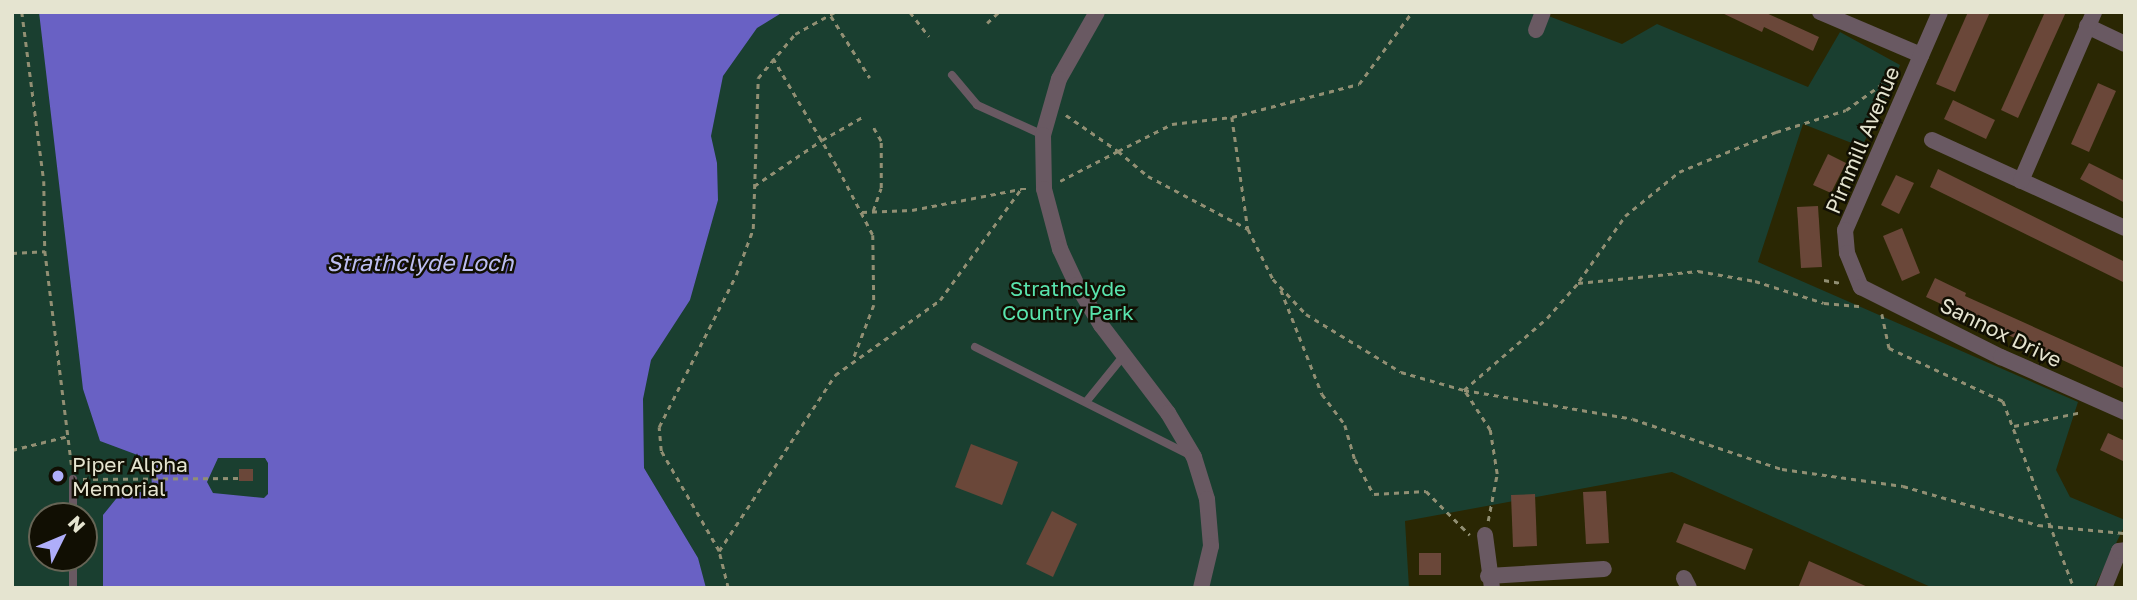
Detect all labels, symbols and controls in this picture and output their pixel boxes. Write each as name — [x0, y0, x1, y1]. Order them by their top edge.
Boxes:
street label: Pirnmill Avenue — [1820, 63, 1904, 217]
water label: Strathclyde Loch — [327, 248, 513, 276]
park label: Strathclyde Country Park — [1002, 275, 1134, 325]
street label: Sannox Drive — [1936, 292, 2066, 372]
place label: Piper Alpha Memorial — [72, 451, 188, 501]
marker: Piper Alpha Memorial — [50, 468, 66, 484]
north arrow — [28, 502, 98, 572]
text: N — [64, 511, 91, 537]

